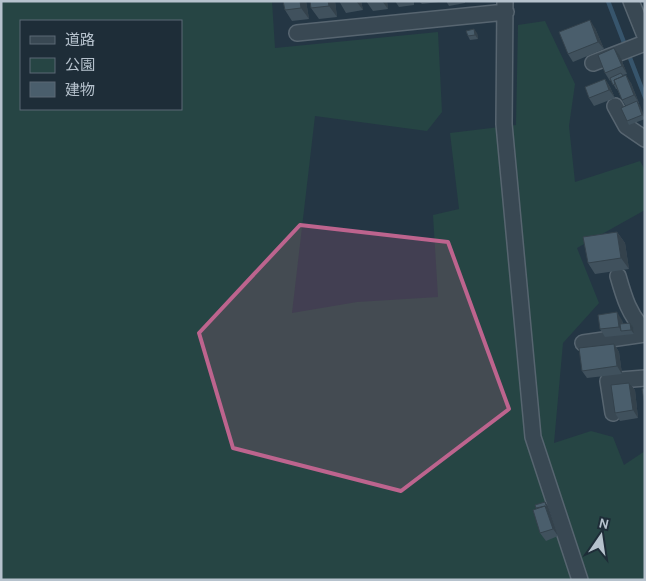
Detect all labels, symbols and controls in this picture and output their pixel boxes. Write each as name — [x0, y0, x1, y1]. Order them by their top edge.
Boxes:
legend — [20, 20, 182, 110]
text: 道路 — [65, 31, 95, 49]
text: 公園 — [65, 56, 95, 74]
text: 建物 — [65, 81, 95, 99]
north arrow — [576, 511, 626, 561]
text: N — [597, 514, 611, 533]

